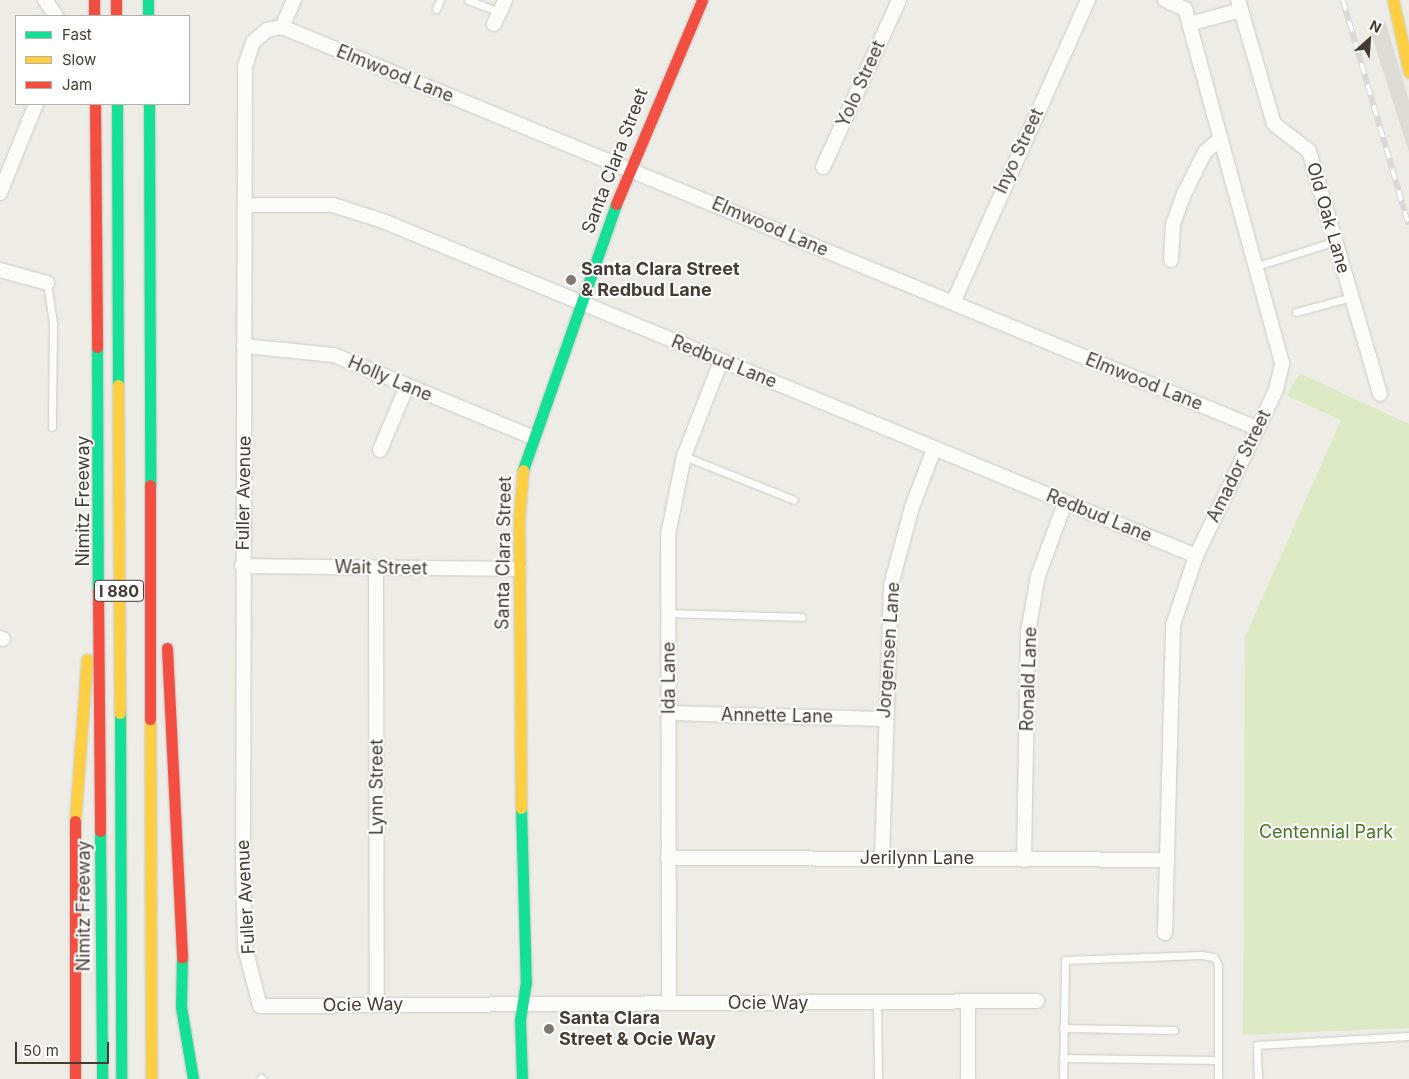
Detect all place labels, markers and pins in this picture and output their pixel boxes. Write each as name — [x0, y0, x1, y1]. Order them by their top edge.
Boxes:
place label: Santa Clara Street & Redbud Lane — [581, 259, 740, 302]
marker: Santa Clara Street & Redbud Lane — [565, 274, 577, 286]
place label: Santa Clara Street & Ocie Way — [559, 1008, 716, 1050]
marker: Santa Clara Street & Ocie Way — [543, 1023, 555, 1035]

